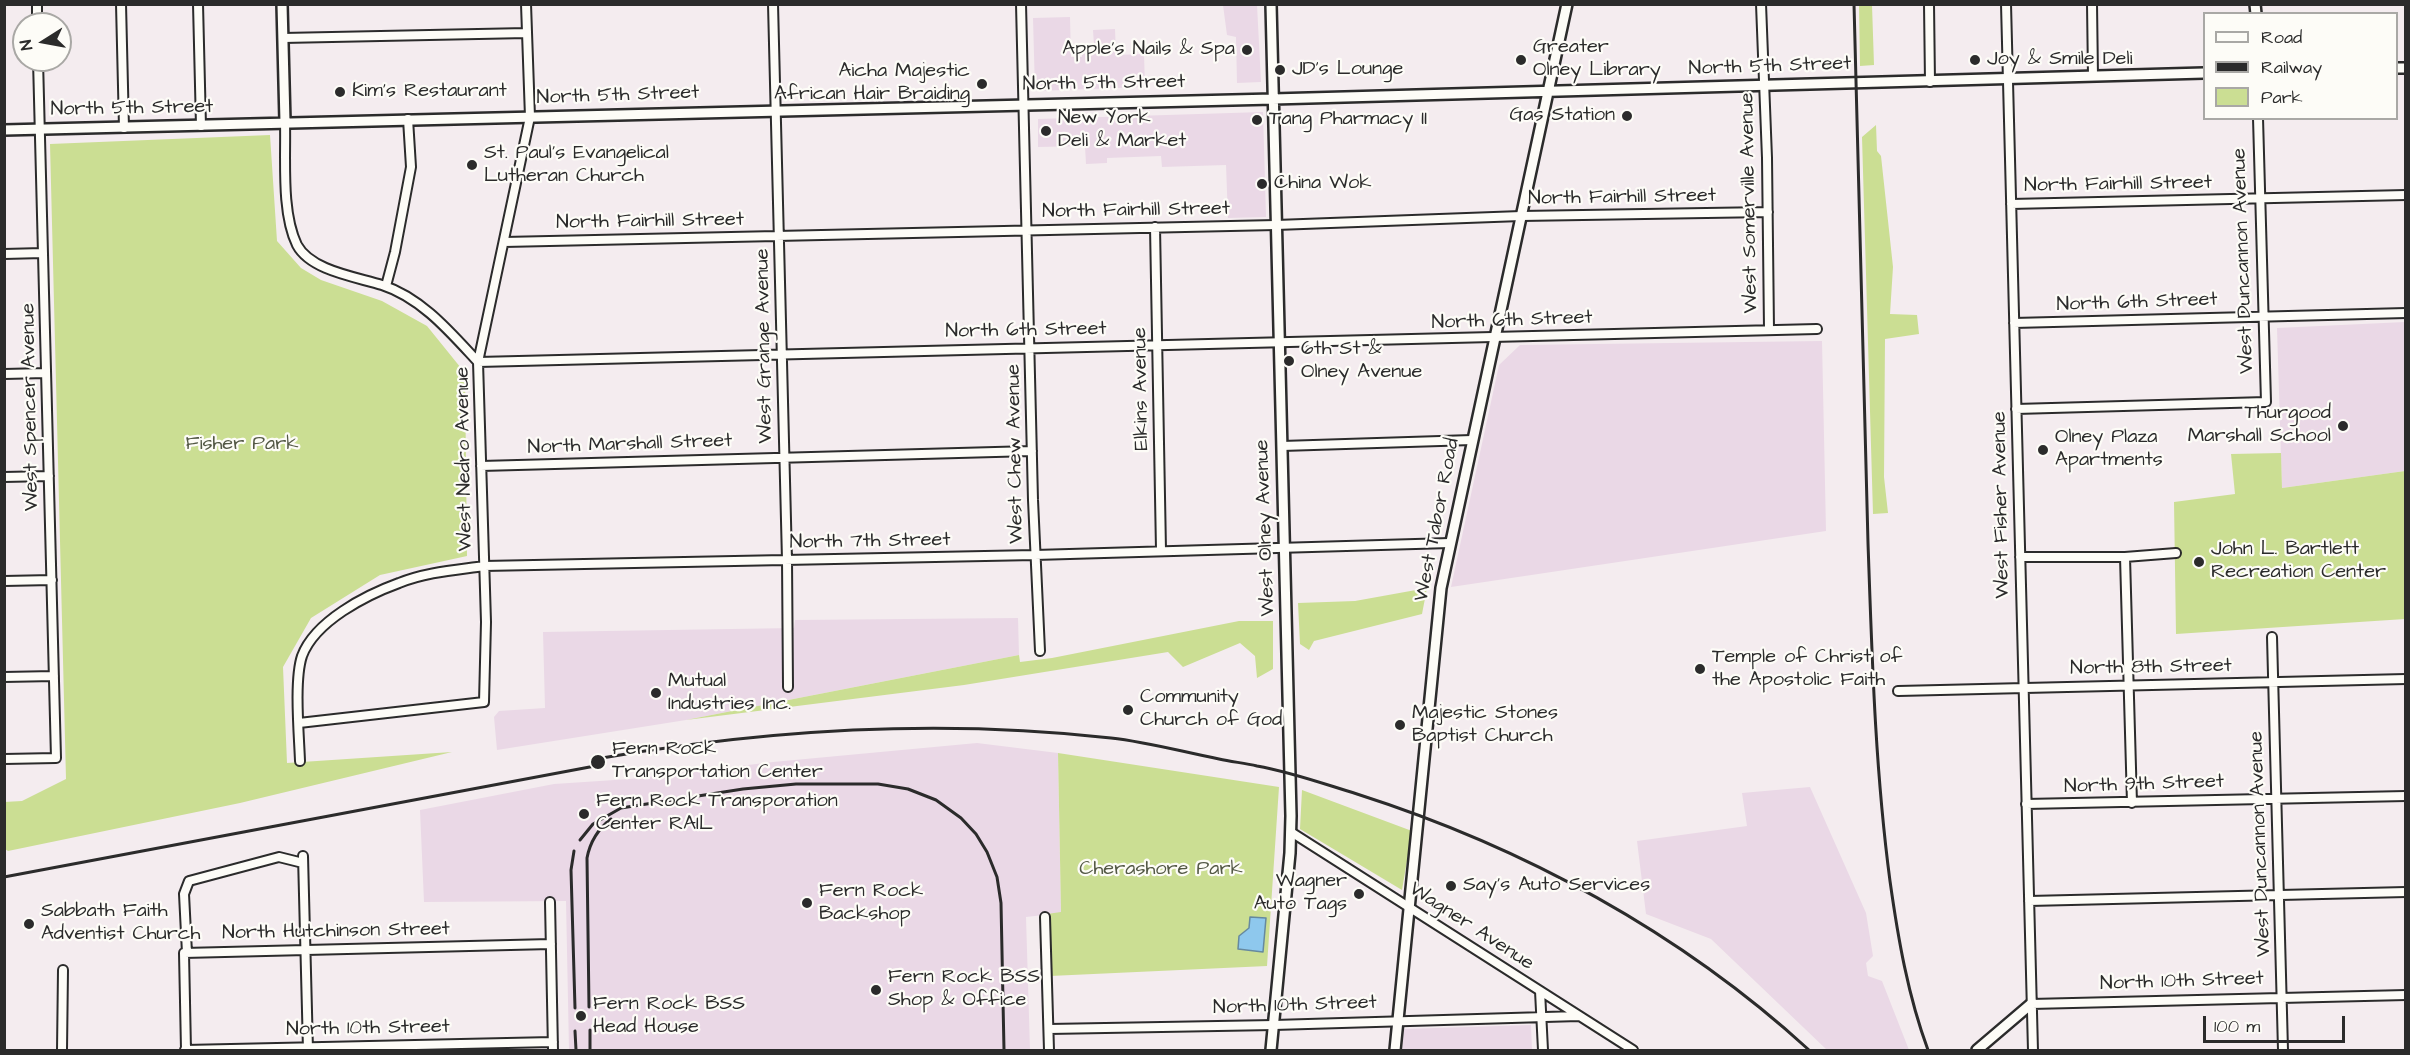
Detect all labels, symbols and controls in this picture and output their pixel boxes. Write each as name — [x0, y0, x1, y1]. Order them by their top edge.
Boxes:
north arrow — [12, 12, 72, 72]
legend — [2203, 12, 2398, 120]
text: Road — [2261, 25, 2302, 50]
place label: Greater Olney Library — [1533, 36, 1661, 83]
text: N — [15, 38, 38, 52]
place label: Apple's Nails & Spa — [1062, 38, 1235, 62]
marker: Apple's Nails & Spa — [1240, 43, 1254, 57]
place label: Joy & Smile Deli — [1987, 48, 2133, 72]
street label: North 5th Street — [1688, 52, 1852, 82]
marker: Greater Olney Library — [1514, 53, 1528, 67]
marker: Joy & Smile Deli — [1968, 53, 1982, 67]
text: Railway — [2261, 55, 2322, 80]
place label: JD's Lounge — [1292, 58, 1403, 82]
place label: Aicha Majestic African Hair Braiding — [774, 60, 970, 107]
marker: JD's Lounge — [1273, 63, 1287, 77]
street label: North 5th Street — [1022, 71, 1186, 97]
marker: Aicha Majestic African Hair Braiding — [975, 77, 989, 91]
place label: Kim's Restaurant — [352, 80, 507, 104]
street label: North 5th Street — [536, 81, 700, 111]
marker: Kim's Restaurant — [333, 85, 347, 99]
text: Park — [2261, 85, 2303, 110]
street label: West Somerville Avenue — [1736, 92, 1764, 314]
street label: North 5th Street — [50, 96, 214, 122]
place label: Gas Station — [1509, 104, 1615, 128]
place label: New York Deli & Market — [1058, 107, 1186, 154]
place label: Tang Pharmacy II — [1269, 108, 1427, 132]
marker: Gas Station — [1620, 109, 1634, 123]
marker: Tang Pharmacy II — [1250, 113, 1264, 127]
marker: New York Deli & Market — [1039, 124, 1053, 138]
place label: St. Paul's Evangelical Lutheran Church — [484, 142, 669, 189]
street label: West Duncannon Avenue — [2228, 148, 2260, 374]
marker: St. Paul's Evangelical Lutheran Church — [465, 158, 479, 172]
street label: North Fairhill Street — [2024, 171, 2212, 199]
place label: China Wok — [1274, 172, 1372, 196]
marker: China Wok — [1255, 177, 1269, 191]
street label: North Fairhill Street — [1528, 184, 1716, 212]
street label: North Fairhill Street — [1042, 197, 1230, 225]
street label: North Fairhill Street — [556, 208, 744, 236]
street label: West Grange Avenue — [751, 248, 779, 444]
street label: North 6th Street — [2056, 288, 2218, 318]
street label: West Spencer Avenue — [17, 303, 45, 511]
street label: North 6th Street — [1431, 306, 1593, 336]
street label: North 6th Street — [945, 318, 1107, 344]
street label: Elkins Avenue — [1129, 327, 1155, 451]
place label: 6th St & Olney Avenue — [1301, 338, 1422, 385]
marker: 6th St & Olney Avenue — [1282, 354, 1296, 368]
street label: West Chew Avenue — [1002, 364, 1030, 544]
street label: West Nedro Avenue — [451, 366, 479, 552]
place label: Thurgood Marshall School — [2188, 402, 2331, 449]
street label: West Fisher Avenue — [1988, 411, 2016, 599]
marker: Thurgood Marshall School — [2336, 419, 2350, 433]
place label: Olney Plaza Apartments — [2055, 426, 2163, 473]
street label: North Marshall Street — [527, 429, 733, 461]
park label: Fisher Park — [186, 433, 298, 457]
street label: West Tabor Road — [1410, 436, 1466, 604]
street label: West Olney Avenue — [1251, 439, 1281, 617]
marker: Olney Plaza Apartments — [2036, 443, 2050, 457]
street label: North 7th Street — [789, 529, 951, 555]
place label: John L. Bartlett Recreation Center — [2211, 538, 2386, 585]
marker: John L. Bartlett Recreation Center — [2192, 555, 2206, 569]
place label: Temple of Christ of the Apostolic Faith — [1712, 646, 1902, 693]
street label: North 8th Street — [2070, 655, 2232, 681]
marker: Temple of Christ of the Apostolic Faith — [1693, 662, 1707, 676]
place label: Mutual Industries Inc. — [668, 670, 791, 717]
marker: Mutual Industries Inc. — [649, 686, 663, 700]
place label: Community Church of God — [1140, 686, 1282, 733]
place label: Majestic Stones Baptist Church — [1412, 702, 1558, 749]
marker: Community Church of God — [1121, 703, 1135, 717]
marker: Majestic Stones Baptist Church — [1393, 718, 1407, 732]
street label: West Duncannon Avenue — [2245, 731, 2277, 957]
place label: Fern Rock Transportation Center — [612, 738, 823, 785]
marker: Fern Rock Transportation Center — [589, 753, 607, 771]
street label: North 9th Street — [2064, 770, 2224, 800]
place label: Fern Rock Transporation Center RAIL — [596, 790, 838, 837]
marker: Fern Rock Transporation Center RAIL — [577, 807, 591, 821]
park label: Cherashore Park — [1079, 858, 1243, 882]
place label: Wagner Auto Tags — [1254, 870, 1347, 917]
place label: Say's Auto Services — [1463, 874, 1650, 898]
street label: Wagner Avenue — [1404, 878, 1538, 976]
marker: Say's Auto Services — [1444, 879, 1458, 893]
place label: Fern Rock Backshop — [819, 880, 923, 927]
marker: Wagner Auto Tags — [1352, 887, 1366, 901]
marker: Fern Rock Backshop — [800, 896, 814, 910]
place label: Sabbath Faith Adventist Church — [41, 900, 200, 947]
marker: Sabbath Faith Adventist Church — [22, 917, 36, 931]
street label: North Hutchinson Street — [222, 918, 450, 946]
place label: Fern Rock BSS Shop & Office — [888, 966, 1040, 1013]
street label: North 10th Street — [2100, 967, 2264, 997]
marker: Fern Rock BSS Shop & Office — [869, 983, 883, 997]
street label: North 10th Street — [1213, 991, 1377, 1021]
place label: Fern Rock BSS Head House — [593, 993, 745, 1040]
scale bar — [2206, 1004, 2348, 1042]
marker: Fern Rock BSS Head House — [574, 1009, 588, 1023]
text: 100 m — [2214, 1014, 2260, 1039]
street label: North 10th Street — [286, 1016, 450, 1042]

